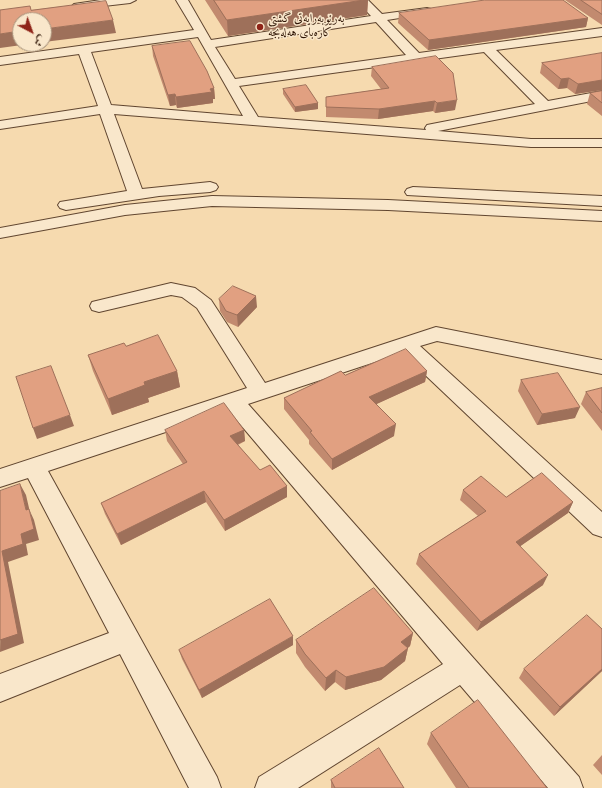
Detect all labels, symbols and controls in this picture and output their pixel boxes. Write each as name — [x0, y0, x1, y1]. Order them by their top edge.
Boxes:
north arrow — [12, 12, 52, 52]
place label: بەرێوبەرایەتی گشتی کارەبای هەلەبجە — [268, 13, 344, 41]
marker: بەرێوبەرایەتی گشتی کارەبای هەلەبجە — [255, 22, 265, 32]
text: ش — [31, 31, 48, 49]

